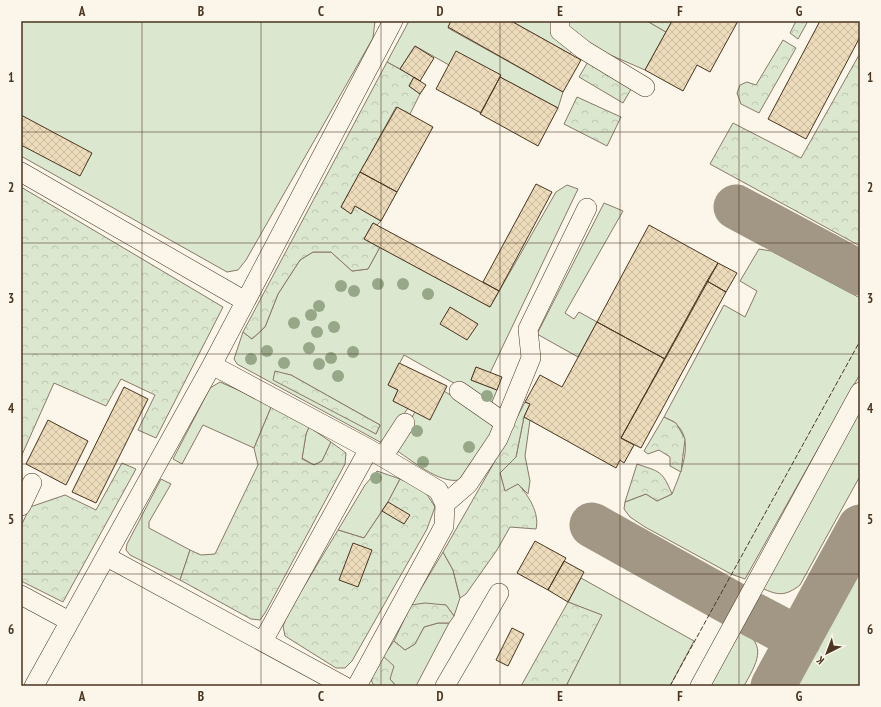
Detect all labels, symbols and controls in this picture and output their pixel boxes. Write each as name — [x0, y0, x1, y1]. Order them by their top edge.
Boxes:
text: A — [78, 3, 86, 20]
text: B — [198, 3, 204, 20]
text: C — [318, 3, 324, 20]
text: D — [437, 3, 444, 20]
text: E — [557, 3, 563, 20]
text: F — [677, 3, 683, 20]
text: G — [796, 3, 803, 20]
text: 1 — [8, 69, 14, 86]
text: 1 — [867, 69, 873, 86]
text: 2 — [8, 179, 14, 196]
text: 2 — [867, 179, 873, 196]
text: 3 — [8, 290, 14, 307]
text: 3 — [867, 290, 873, 307]
text: 4 — [8, 400, 15, 417]
text: 4 — [867, 400, 874, 417]
text: 5 — [8, 511, 14, 528]
text: 5 — [867, 511, 873, 528]
text: 6 — [8, 621, 14, 638]
text: 6 — [867, 621, 873, 638]
north arrow — [807, 633, 847, 673]
text: K — [813, 653, 827, 668]
text: A — [78, 688, 86, 705]
text: B — [198, 688, 204, 705]
text: C — [318, 688, 324, 705]
text: D — [437, 688, 444, 705]
text: E — [557, 688, 563, 705]
text: F — [677, 688, 683, 705]
text: G — [796, 688, 803, 705]

